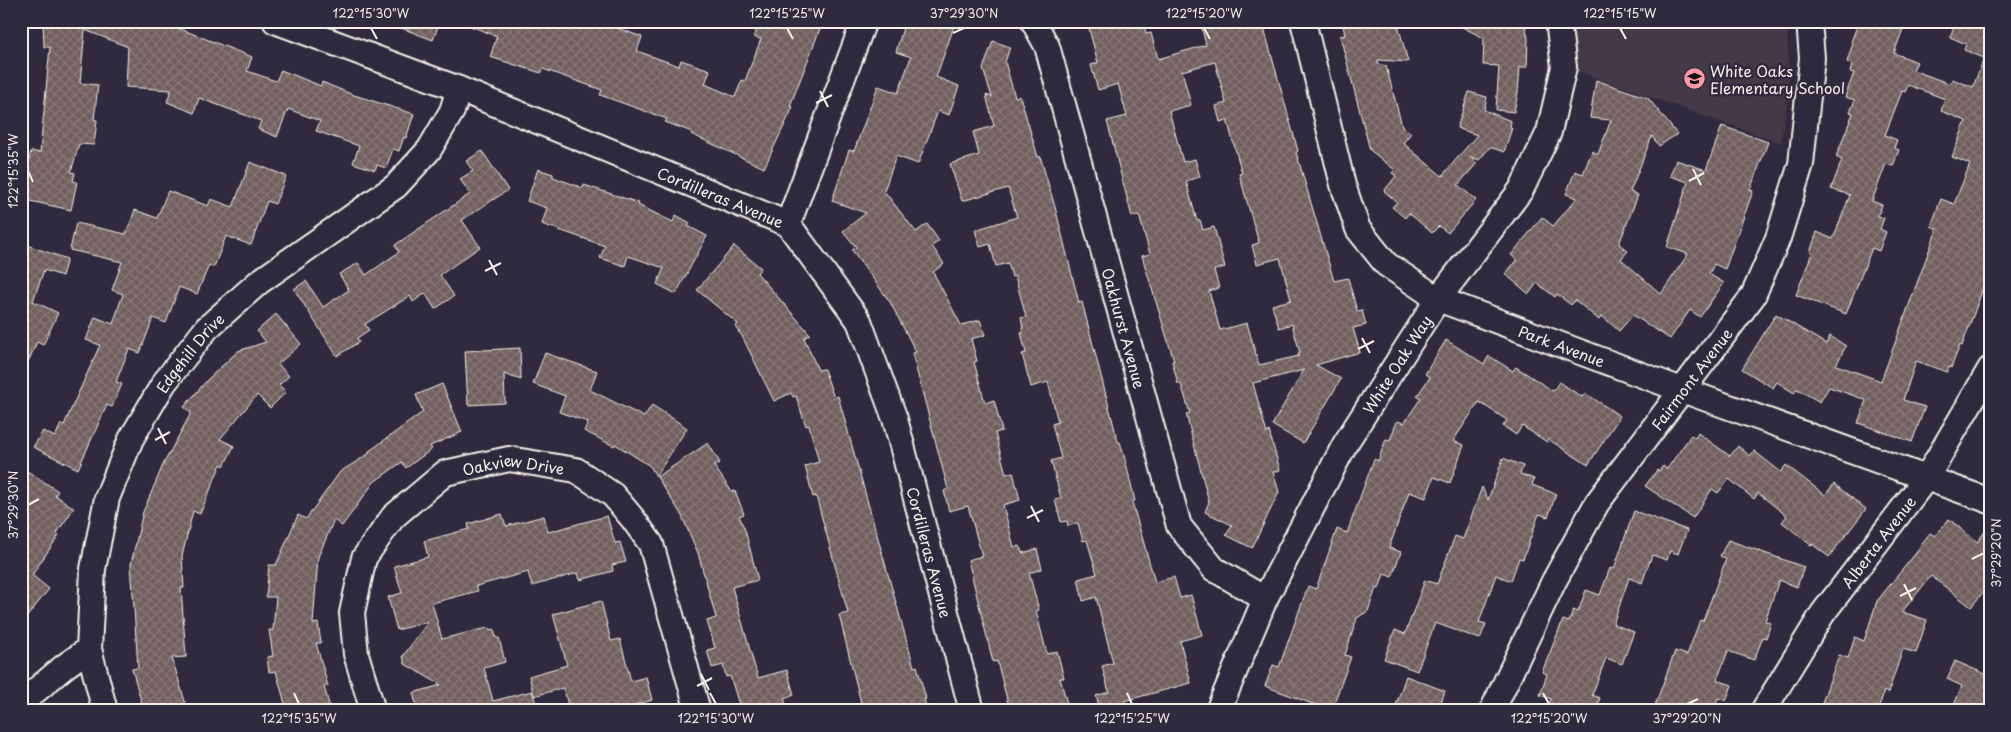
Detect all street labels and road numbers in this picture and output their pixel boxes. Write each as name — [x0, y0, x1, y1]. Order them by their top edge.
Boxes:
street label: Cordilleras Avenue — [654, 160, 787, 233]
street label: Oakhurst Avenue — [1097, 265, 1152, 391]
street label: Edgehill Drive — [149, 307, 229, 397]
street label: White Oak Way — [1356, 310, 1437, 418]
street label: Park Avenue — [1515, 319, 1608, 372]
street label: Fairmont Avenue — [1645, 323, 1737, 434]
street label: Oakview Drive — [460, 447, 566, 480]
street label: Cordilleras Avenue — [902, 484, 958, 620]
street label: Alberta Avenue — [1835, 490, 1921, 592]

